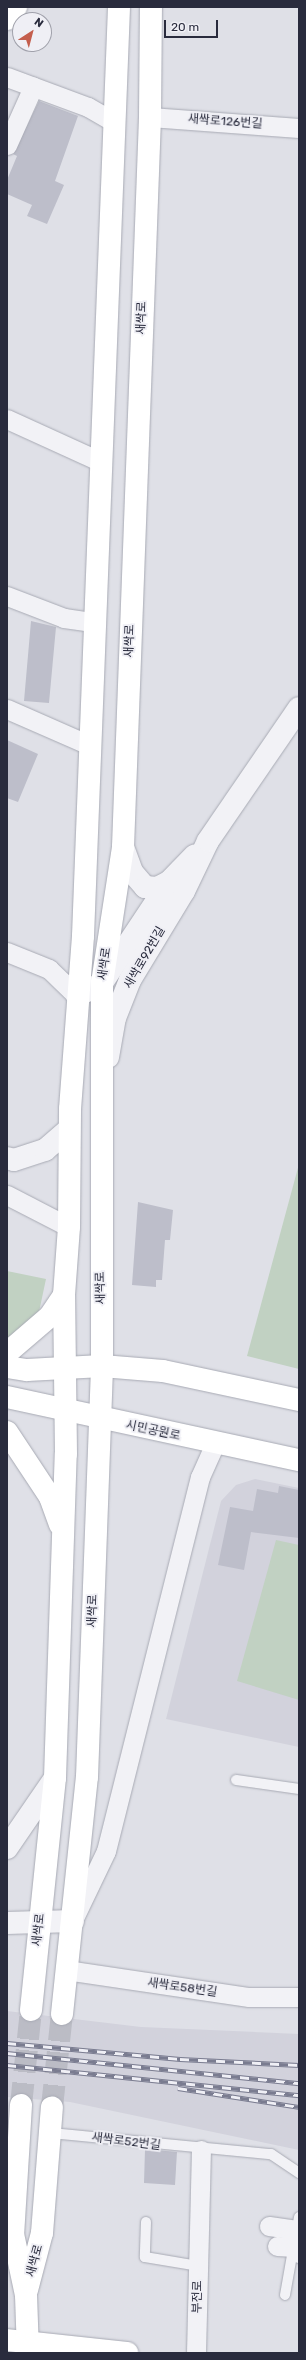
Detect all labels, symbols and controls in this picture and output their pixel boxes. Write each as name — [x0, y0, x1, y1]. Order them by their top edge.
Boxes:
north arrow — [12, 12, 52, 52]
scale bar — [166, 12, 220, 38]
text: N — [32, 15, 46, 30]
text: 20 m — [171, 20, 199, 34]
street label: 새싹로126번길 — [187, 112, 263, 132]
street label: 새싹로 — [134, 301, 150, 335]
street label: 새싹로 — [122, 624, 138, 658]
street label: 새싹로92번길 — [121, 924, 169, 992]
street label: 새싹로 — [96, 947, 114, 981]
street label: 새싹로 — [94, 1271, 108, 1305]
street label: 시민공원로 — [125, 1418, 181, 1444]
street label: 새싹로 — [85, 1594, 101, 1628]
street label: 새싹로 — [30, 1913, 48, 1947]
street label: 새싹로58번길 — [146, 1976, 218, 2000]
street label: 새싹로52번길 — [91, 2131, 161, 2153]
street label: 새싹로 — [24, 2243, 46, 2279]
street label: 부전로 — [191, 2280, 205, 2314]

